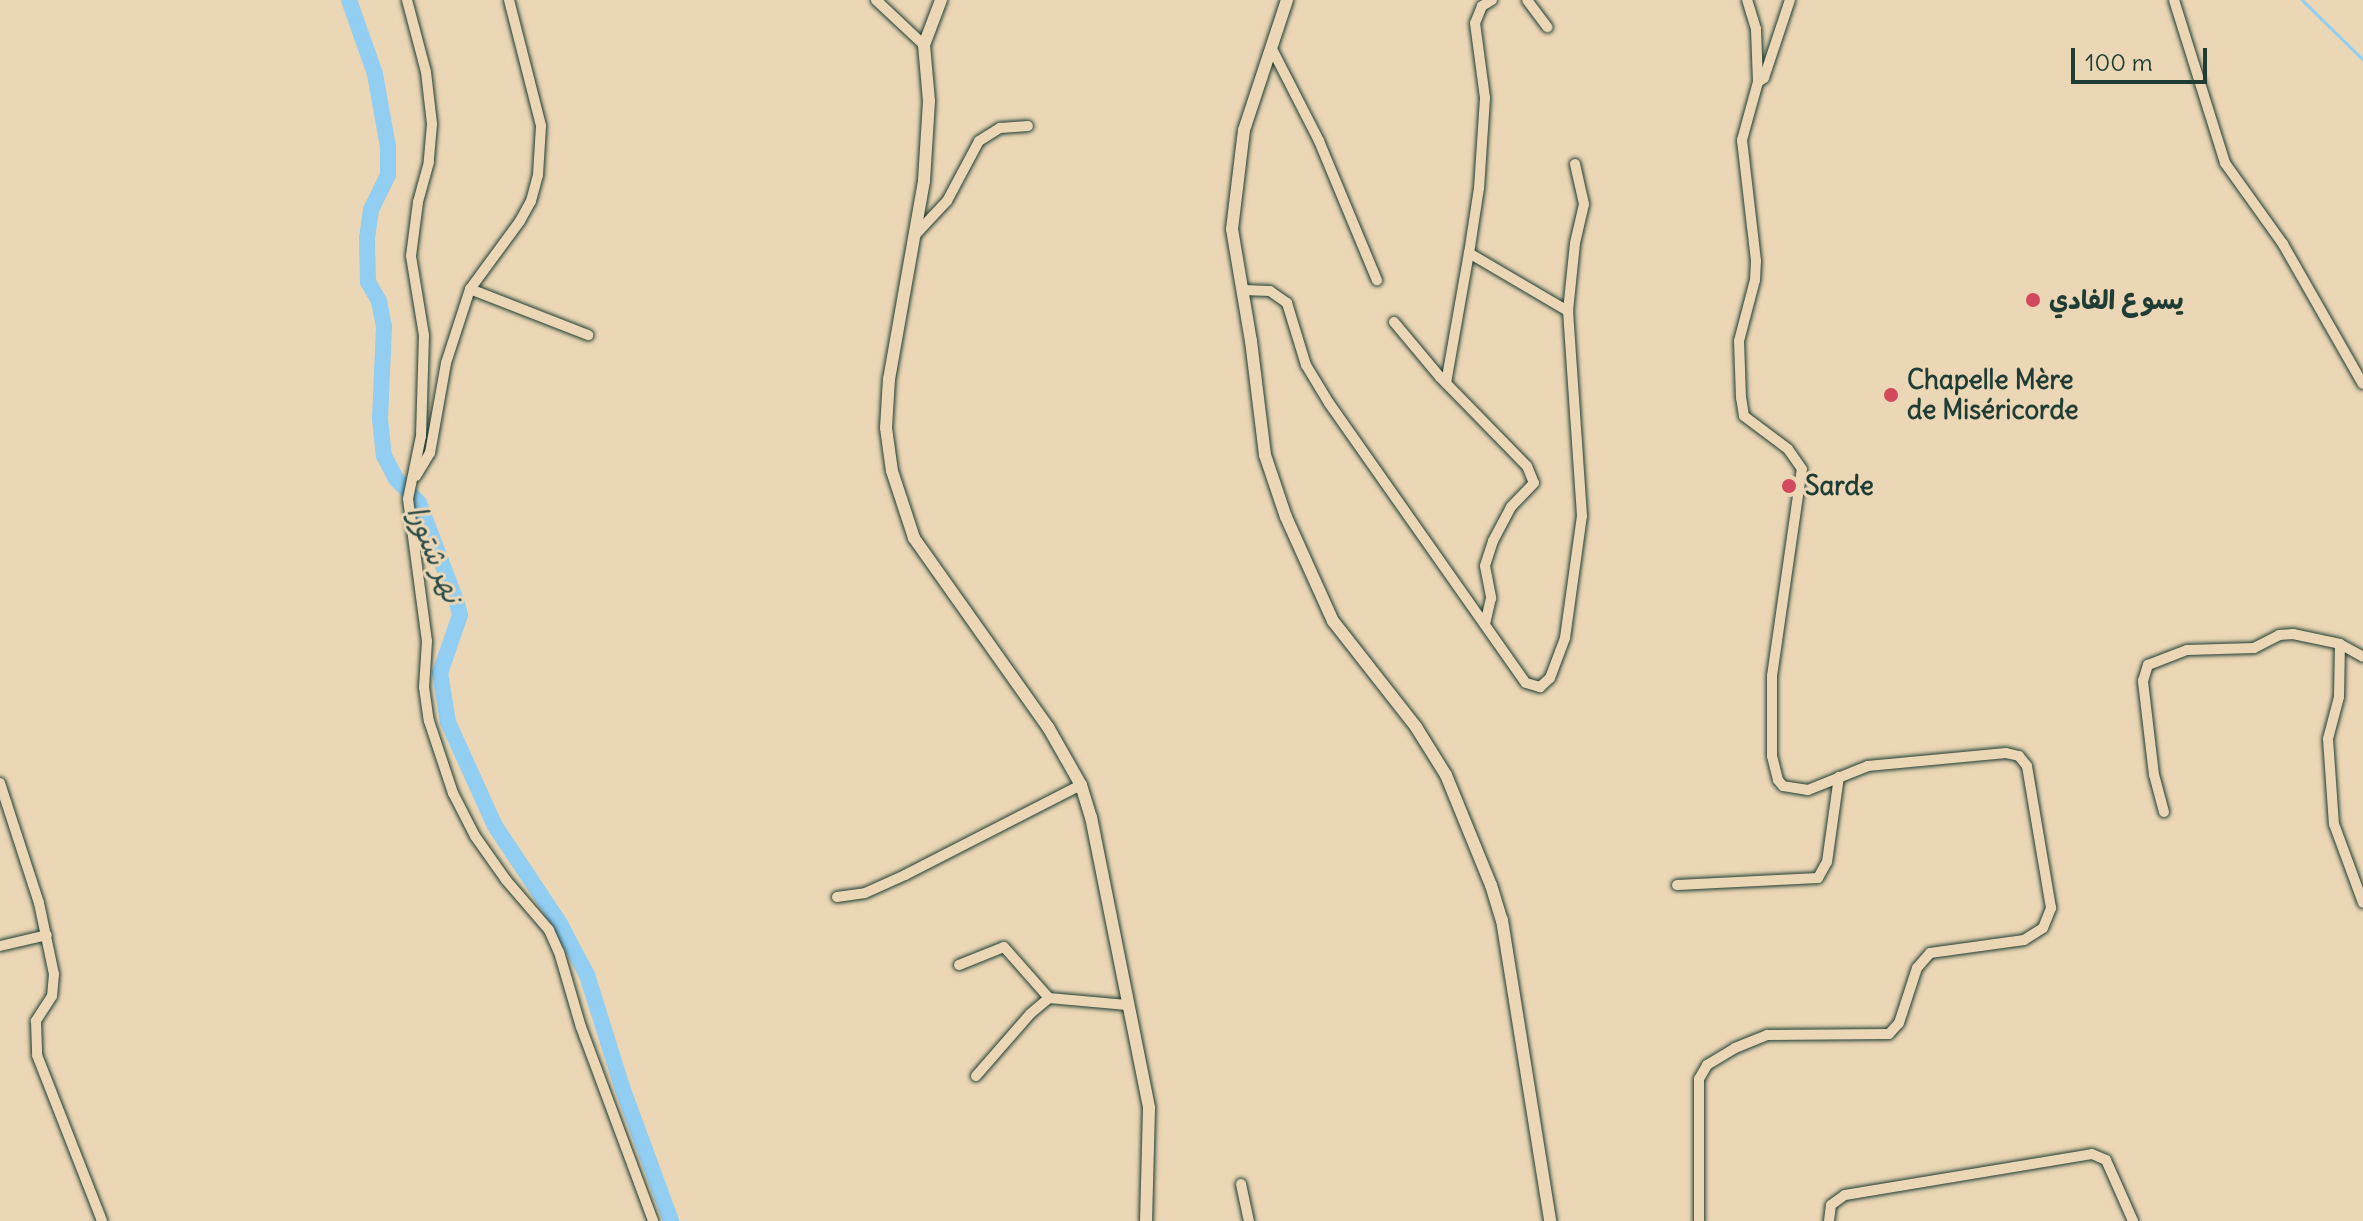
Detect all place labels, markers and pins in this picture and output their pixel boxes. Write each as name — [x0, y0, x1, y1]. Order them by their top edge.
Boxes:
place label: يسوع الفادي — [2049, 284, 2184, 316]
marker: يسوع الفادي — [2024, 291, 2042, 309]
place label: Chapelle Mère de Miséricorde — [1907, 364, 2079, 426]
marker: Chapelle Mère de Miséricorde — [1882, 386, 1900, 404]
place label: Sarde — [1805, 470, 1874, 502]
marker: Sarde — [1780, 477, 1798, 495]

